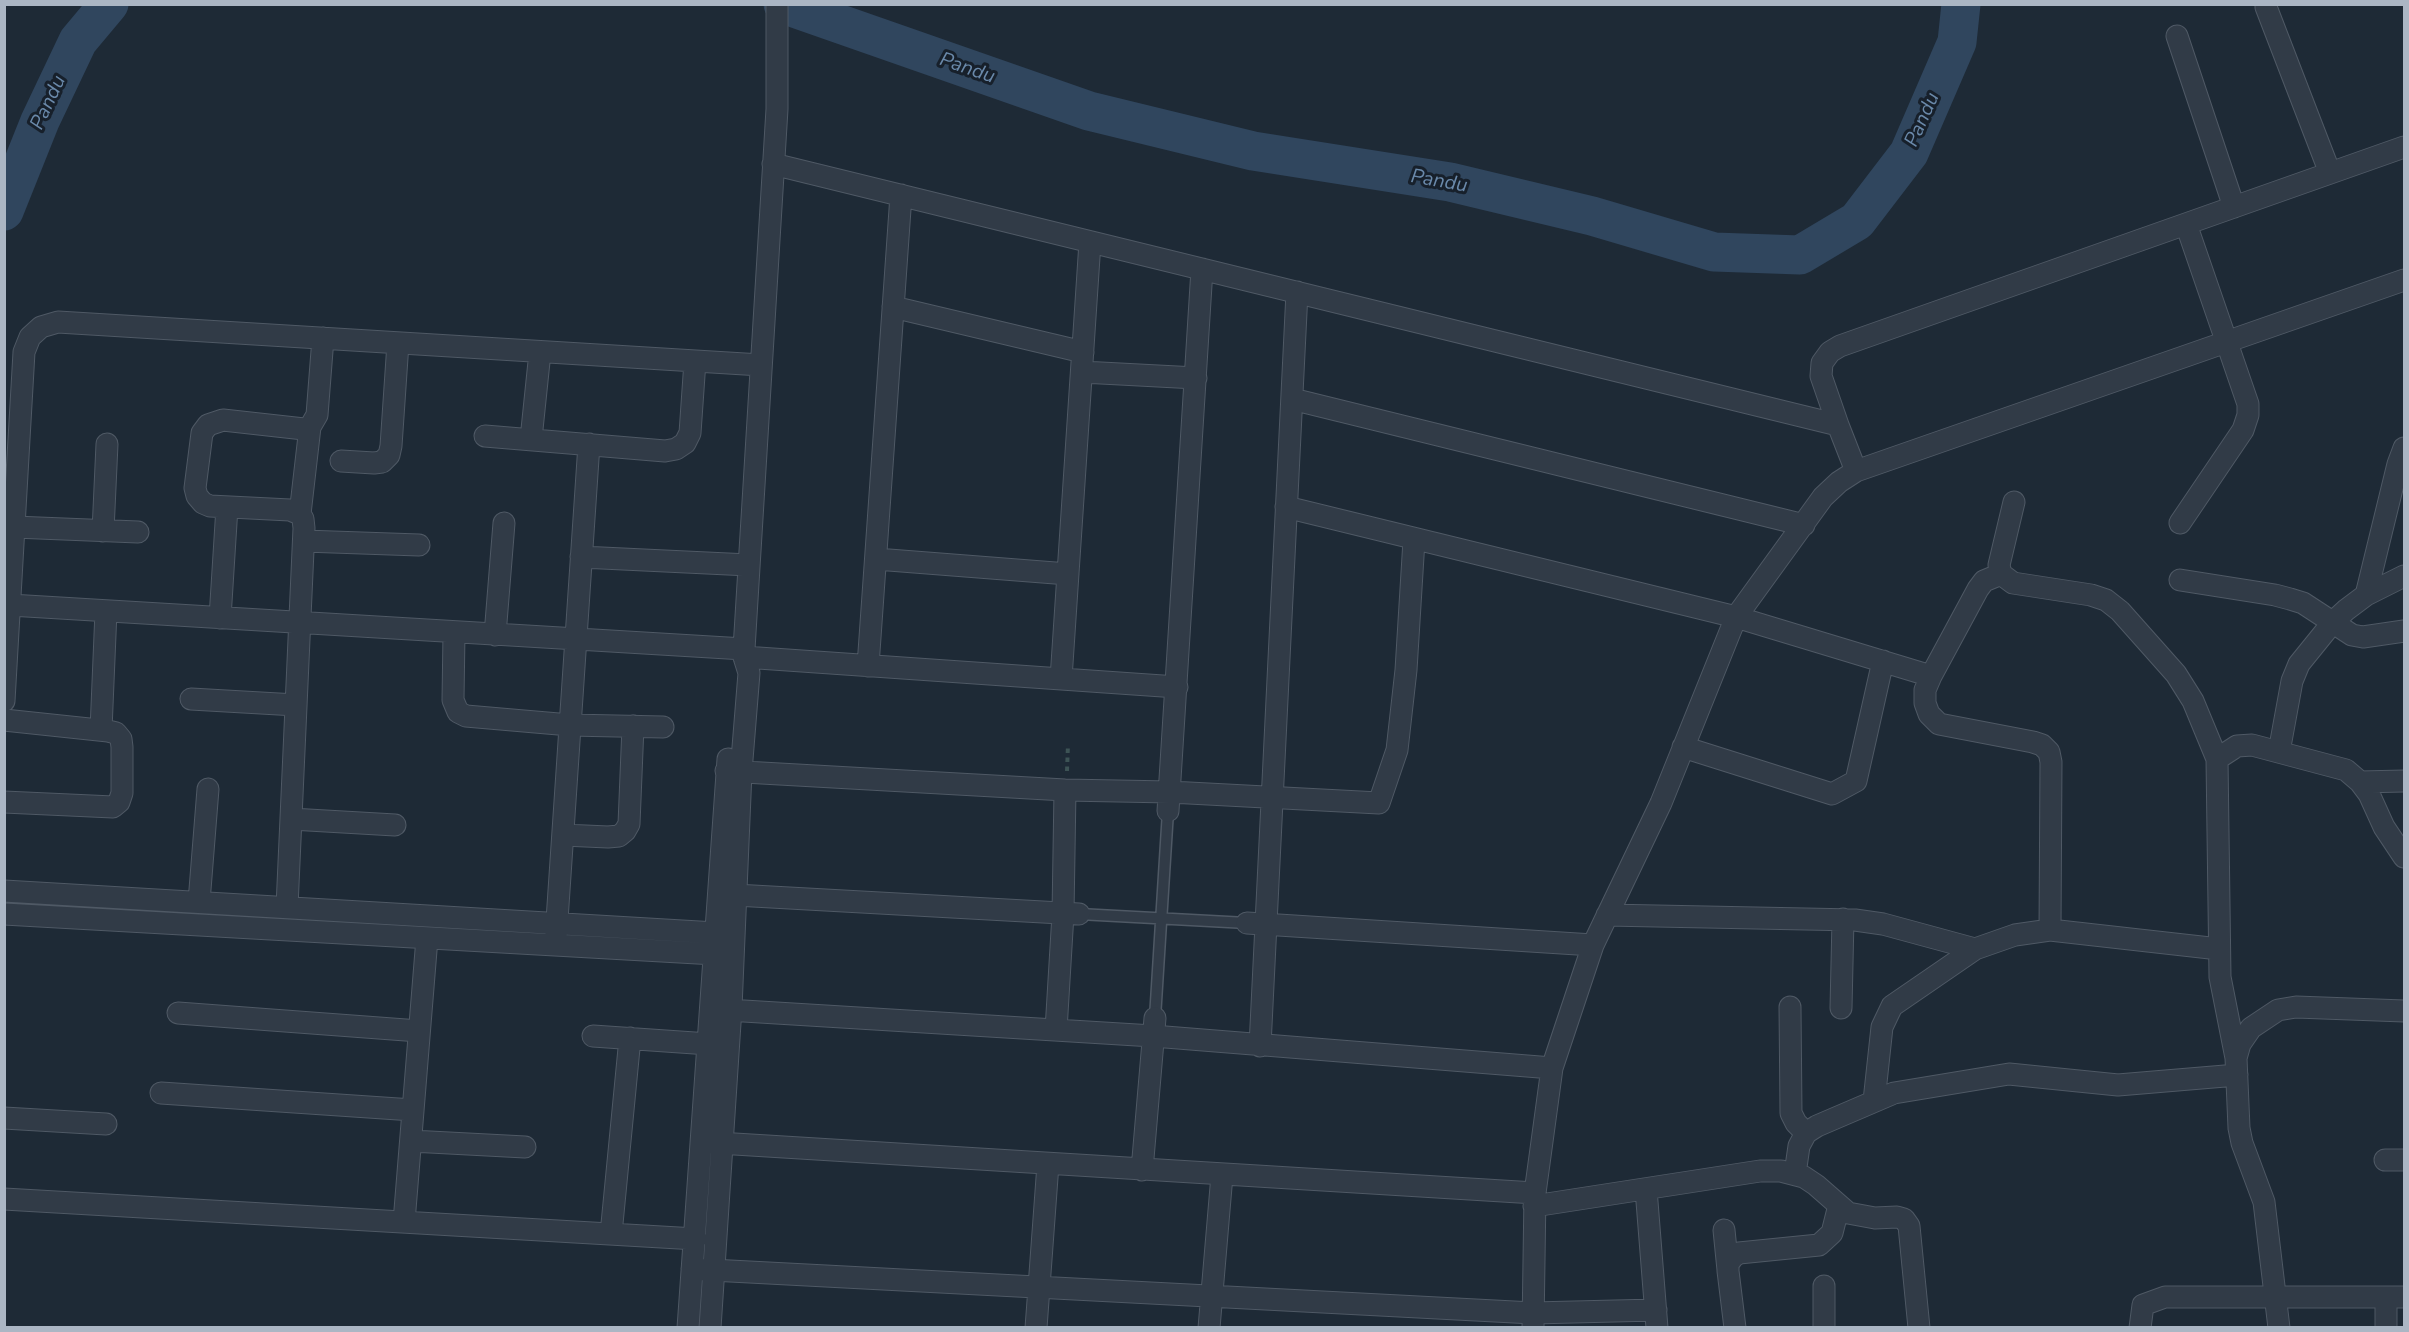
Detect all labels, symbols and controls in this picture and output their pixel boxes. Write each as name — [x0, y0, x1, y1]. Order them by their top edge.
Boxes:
water label: Pandu — [936, 48, 998, 90]
water label: Pandu — [26, 72, 72, 134]
water label: Pandu — [1900, 89, 1946, 151]
water label: Pandu — [1409, 165, 1469, 199]

